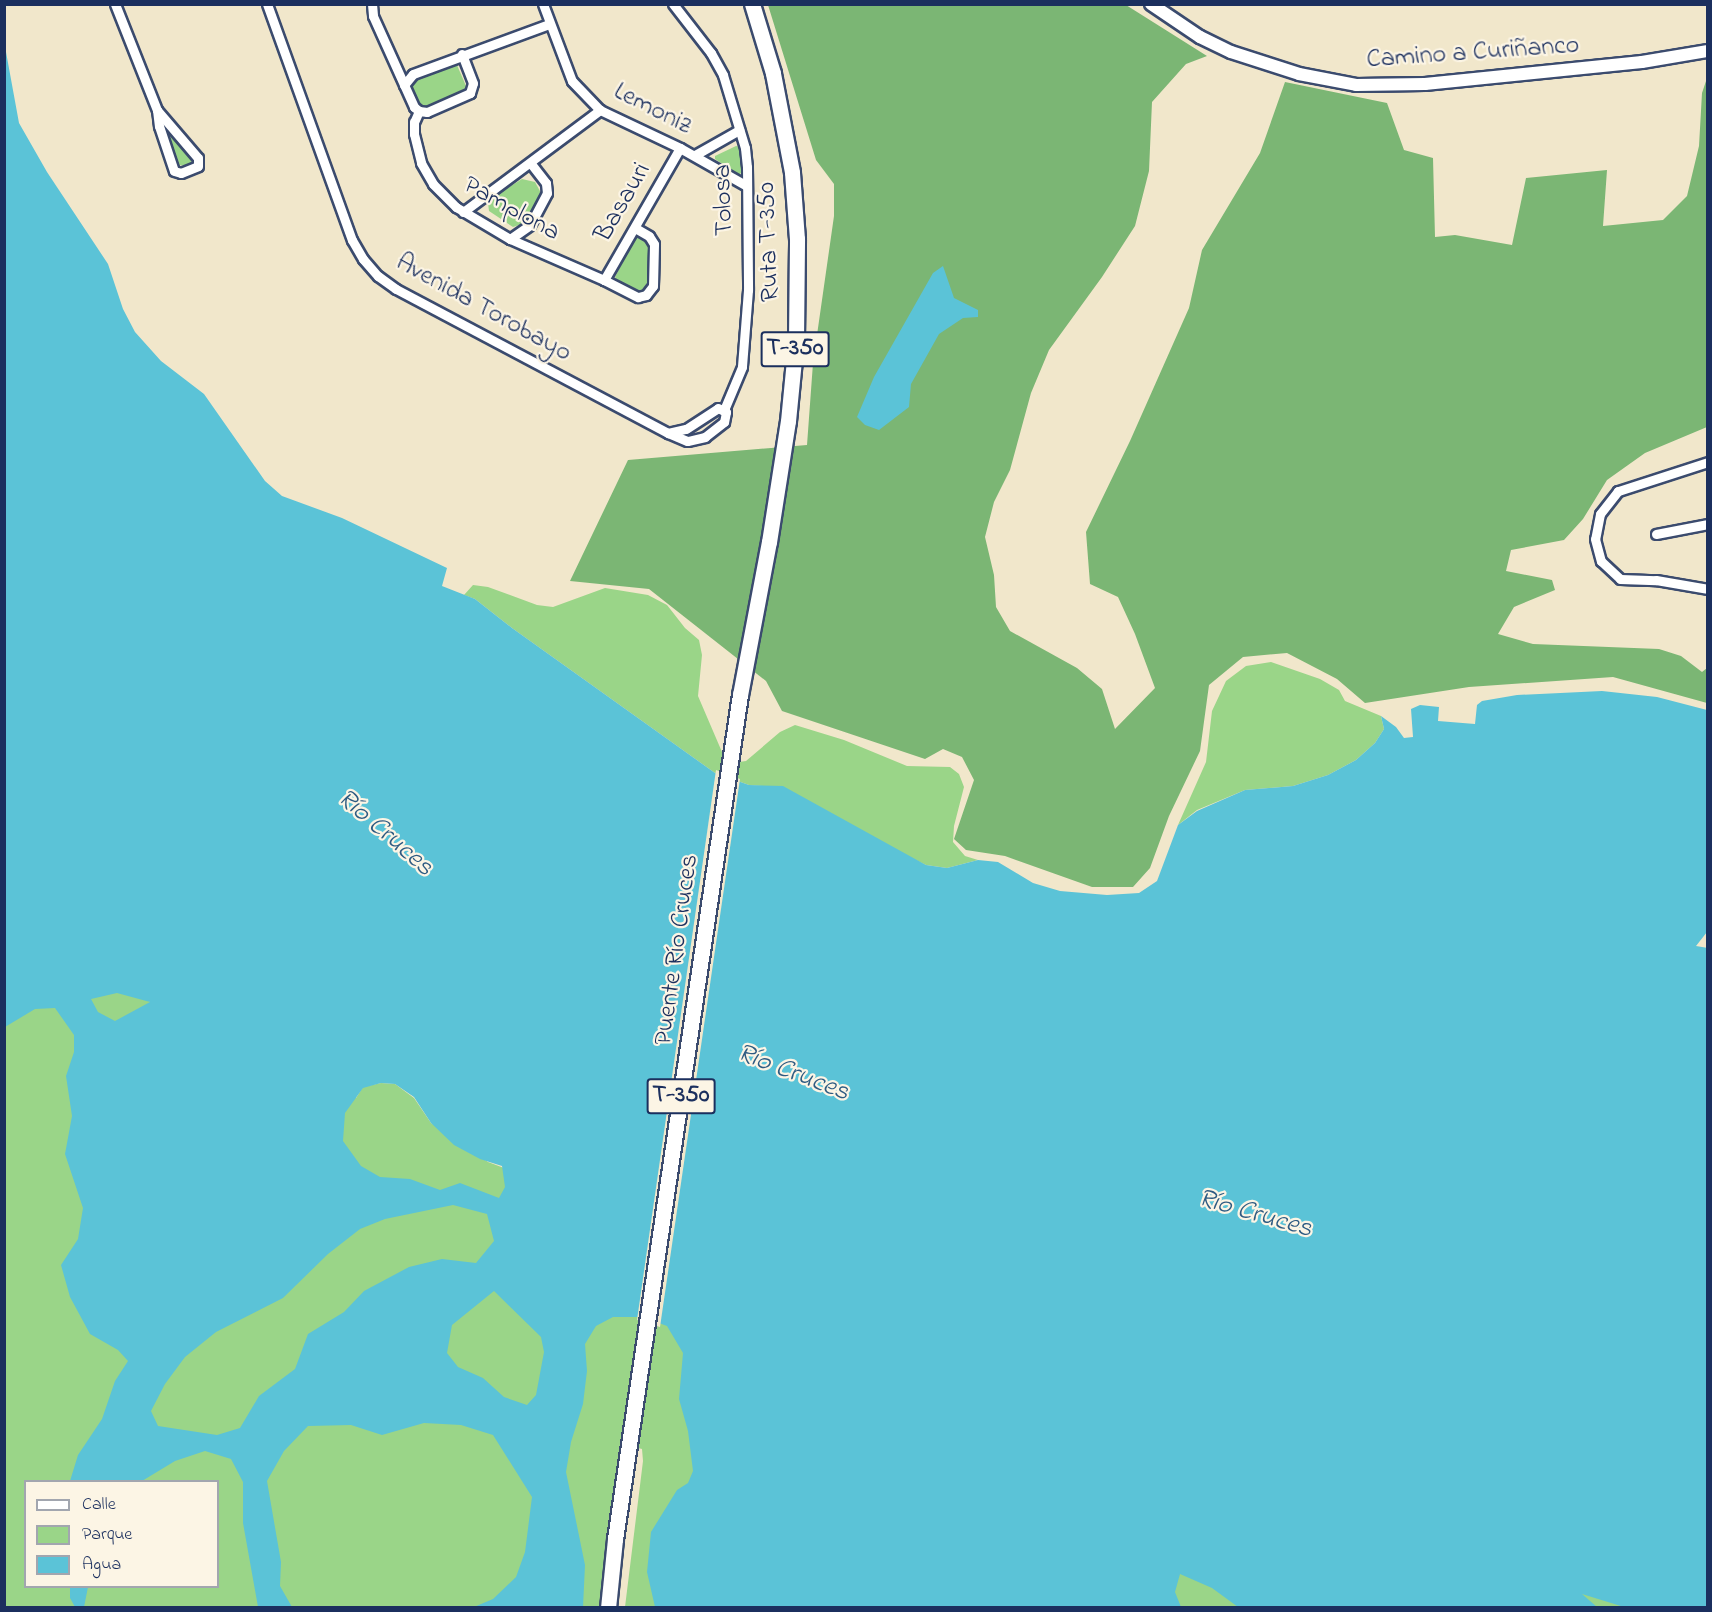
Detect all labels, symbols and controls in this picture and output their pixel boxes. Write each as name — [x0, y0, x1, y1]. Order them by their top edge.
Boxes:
street label: Camino a Curiñanco — [1366, 31, 1580, 77]
street label: Lemoniz — [608, 77, 696, 143]
street label: Basauri — [589, 158, 659, 248]
street label: Tolosa — [708, 164, 742, 236]
street label: Pamplona — [457, 171, 565, 249]
street label: Ruta T-350 — [752, 182, 788, 302]
street label: Avenida Torobayo — [390, 248, 576, 370]
road number: T-350 — [760, 328, 830, 370]
water label: Río Cruces — [330, 782, 440, 884]
street label: Puente Río Cruces — [649, 853, 707, 1047]
water label: Río Cruces — [733, 1037, 853, 1109]
road number: T-350 — [646, 1075, 716, 1117]
water label: Río Cruces — [1194, 1182, 1316, 1246]
legend — [24, 1480, 219, 1588]
text: Calle — [82, 1492, 116, 1518]
text: Parque — [82, 1522, 132, 1548]
text: Agua — [82, 1552, 121, 1578]

